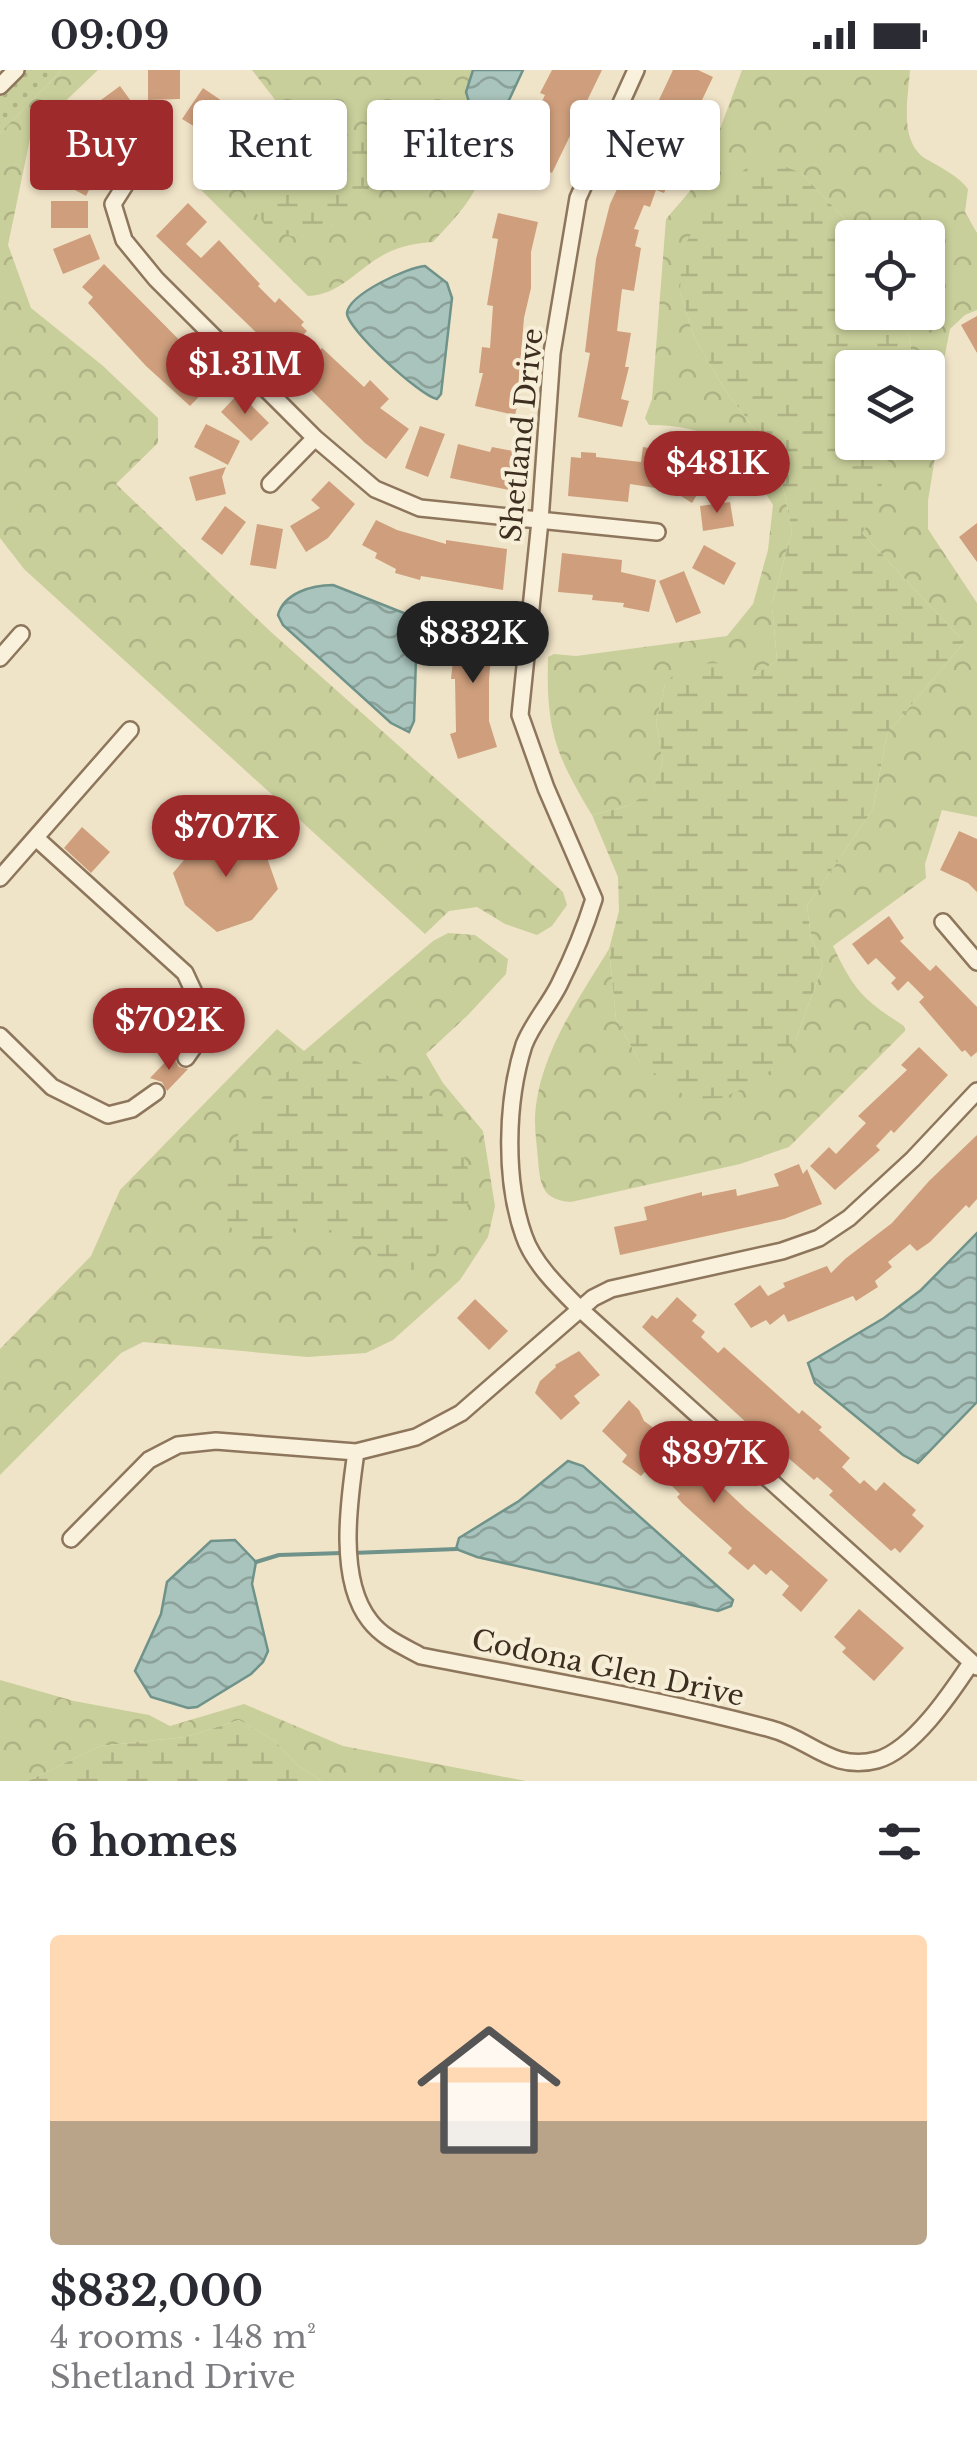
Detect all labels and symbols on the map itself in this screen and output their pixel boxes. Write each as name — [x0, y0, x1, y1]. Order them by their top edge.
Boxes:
street label: Shetland Drive — [493, 326, 551, 544]
pin: $1.31M — [164, 332, 326, 417]
pin: $481K — [647, 431, 787, 516]
pin: $832K — [403, 601, 543, 686]
pin: $707K — [156, 795, 296, 880]
pin: $702K — [99, 988, 239, 1073]
pin: $897K — [644, 1421, 784, 1506]
street label: Codona Glen Drive — [469, 1622, 747, 1714]

